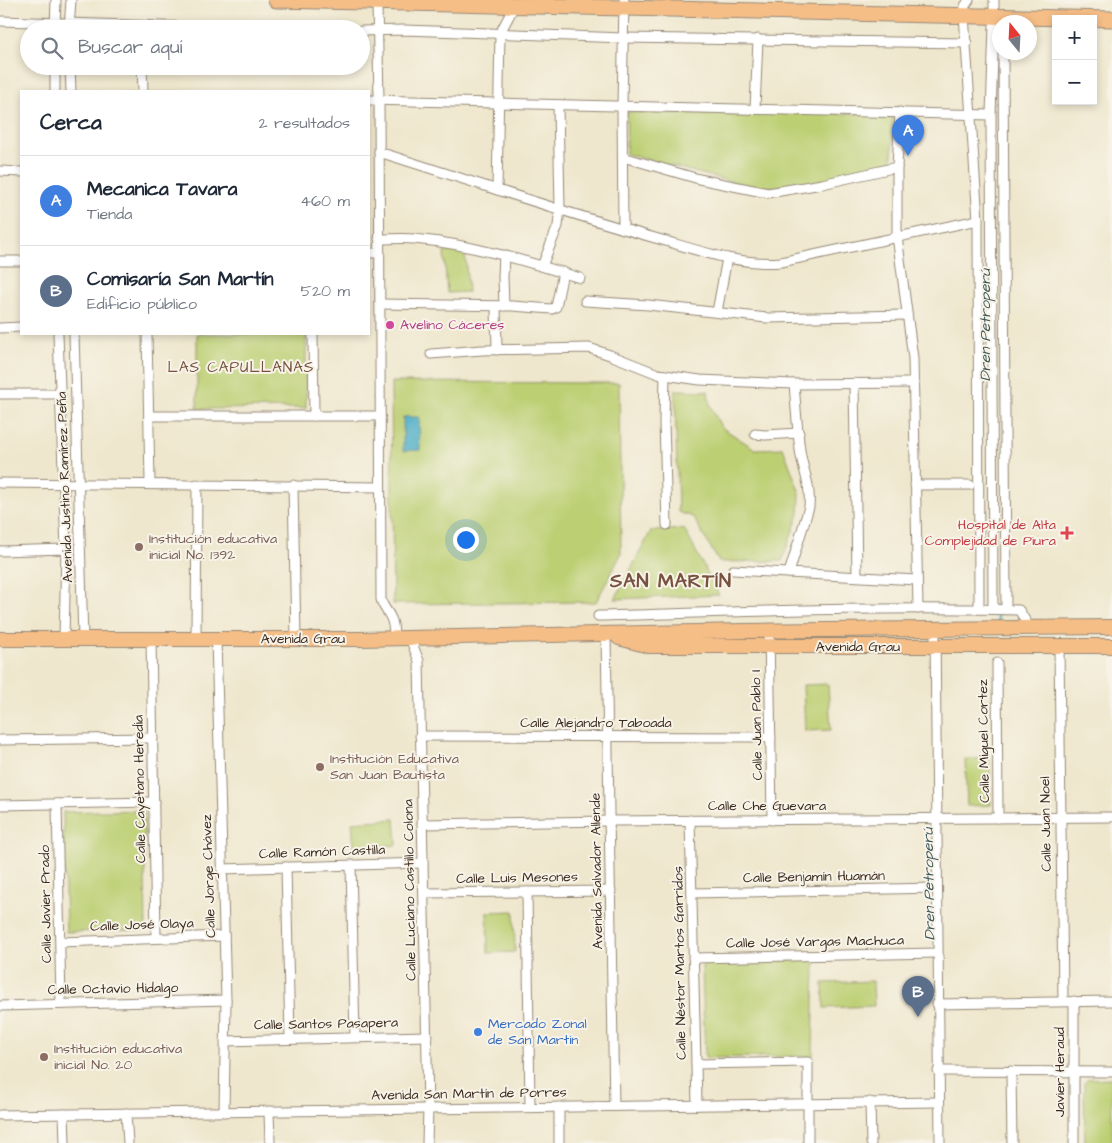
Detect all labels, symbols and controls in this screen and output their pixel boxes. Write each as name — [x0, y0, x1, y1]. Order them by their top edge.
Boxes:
north arrow — [992, 15, 1037, 60]
map controls — [1052, 15, 1097, 105]
button: + — [1052, 15, 1097, 60]
search box — [20, 20, 370, 75]
icon: search — [38, 34, 66, 62]
text: Buscar aquí — [78, 34, 182, 61]
button: − — [1052, 60, 1097, 105]
text: Cerca — [40, 108, 102, 137]
text: 2 resultados — [258, 112, 350, 134]
pin: A — [892, 115, 924, 156]
text: Mecanica Tavara — [87, 176, 238, 203]
text: A — [51, 190, 61, 212]
text: 460 m — [300, 190, 350, 212]
text: Tienda — [87, 203, 132, 225]
text: Comisaría San Martín — [87, 266, 274, 293]
water label: Dren Petroperú — [975, 267, 996, 381]
text: B — [50, 280, 62, 302]
text: 520 m — [301, 280, 350, 302]
text: Edificio público — [87, 293, 197, 315]
place label: Avelino Cáceres — [400, 315, 504, 335]
marker: Avelino Cáceres — [384, 319, 396, 331]
district label: LAS CAPULLANAS — [168, 357, 314, 378]
street label: Avenida Justino Ramírez Peña — [52, 391, 78, 583]
place label: Hospital de Alta Complejidad de Piura — [925, 515, 1056, 551]
marker: Hospital de Alta Complejidad de Piura — [1060, 526, 1074, 540]
your location — [453, 527, 479, 553]
place label: Institución educativa inicial No. 1392 — [149, 529, 277, 565]
marker: Institución educativa inicial No. 1392 — [133, 541, 145, 553]
district label: SAN MARTÍN — [609, 568, 732, 595]
street label: Avenida Grau — [261, 629, 345, 649]
street label: Avenida Grau — [816, 637, 900, 657]
street label: Calle Juan Pablo I — [746, 670, 768, 780]
street label: Calle Miguel Cortez — [973, 679, 995, 803]
street label: Calle Alejandro Taboada — [520, 713, 672, 733]
street label: Calle Cayetano Heredia — [129, 715, 151, 863]
place label: Institución Educativa San Juan Bautista — [330, 749, 459, 785]
marker: Institución Educativa San Juan Bautista — [314, 761, 326, 773]
street label: Calle Juan Noel — [1035, 776, 1057, 872]
street label: Avenida Salvador Allende — [586, 792, 608, 949]
street label: Calle Che Guevara — [708, 796, 826, 816]
street label: Calle Luciano Castillo Colona — [398, 799, 422, 981]
street label: Calle Jorge Chávez — [197, 814, 221, 938]
water label: Dren Petroperú — [917, 826, 940, 940]
street label: Calle Ramón Castilla — [258, 840, 386, 864]
street label: Calle Javier Prado — [35, 845, 57, 963]
street label: Calle Néstor Martos Garridos — [668, 866, 692, 1060]
street label: Calle Benjamín Huamán — [743, 866, 885, 888]
street label: Calle Luis Mesones — [456, 867, 578, 889]
street label: Calle José Olaya — [90, 913, 194, 937]
street label: Calle José Vargas Machuca — [726, 930, 904, 954]
pin: B — [902, 976, 934, 1017]
street label: Calle Octavio Hidalgo — [47, 978, 179, 1000]
street label: Calle Santos Pasapera — [254, 1013, 398, 1035]
place label: Mercado Zonal de San Martín — [488, 1014, 587, 1050]
marker: Mercado Zonal de San Martín — [472, 1026, 484, 1038]
street label: Javier Heraud — [1050, 1027, 1070, 1117]
place label: Institución educativa inicial No. 20 — [54, 1039, 182, 1075]
marker: Institución educativa inicial No. 20 — [38, 1051, 50, 1063]
street label: Avenida San Martín de Porres — [371, 1082, 567, 1106]

